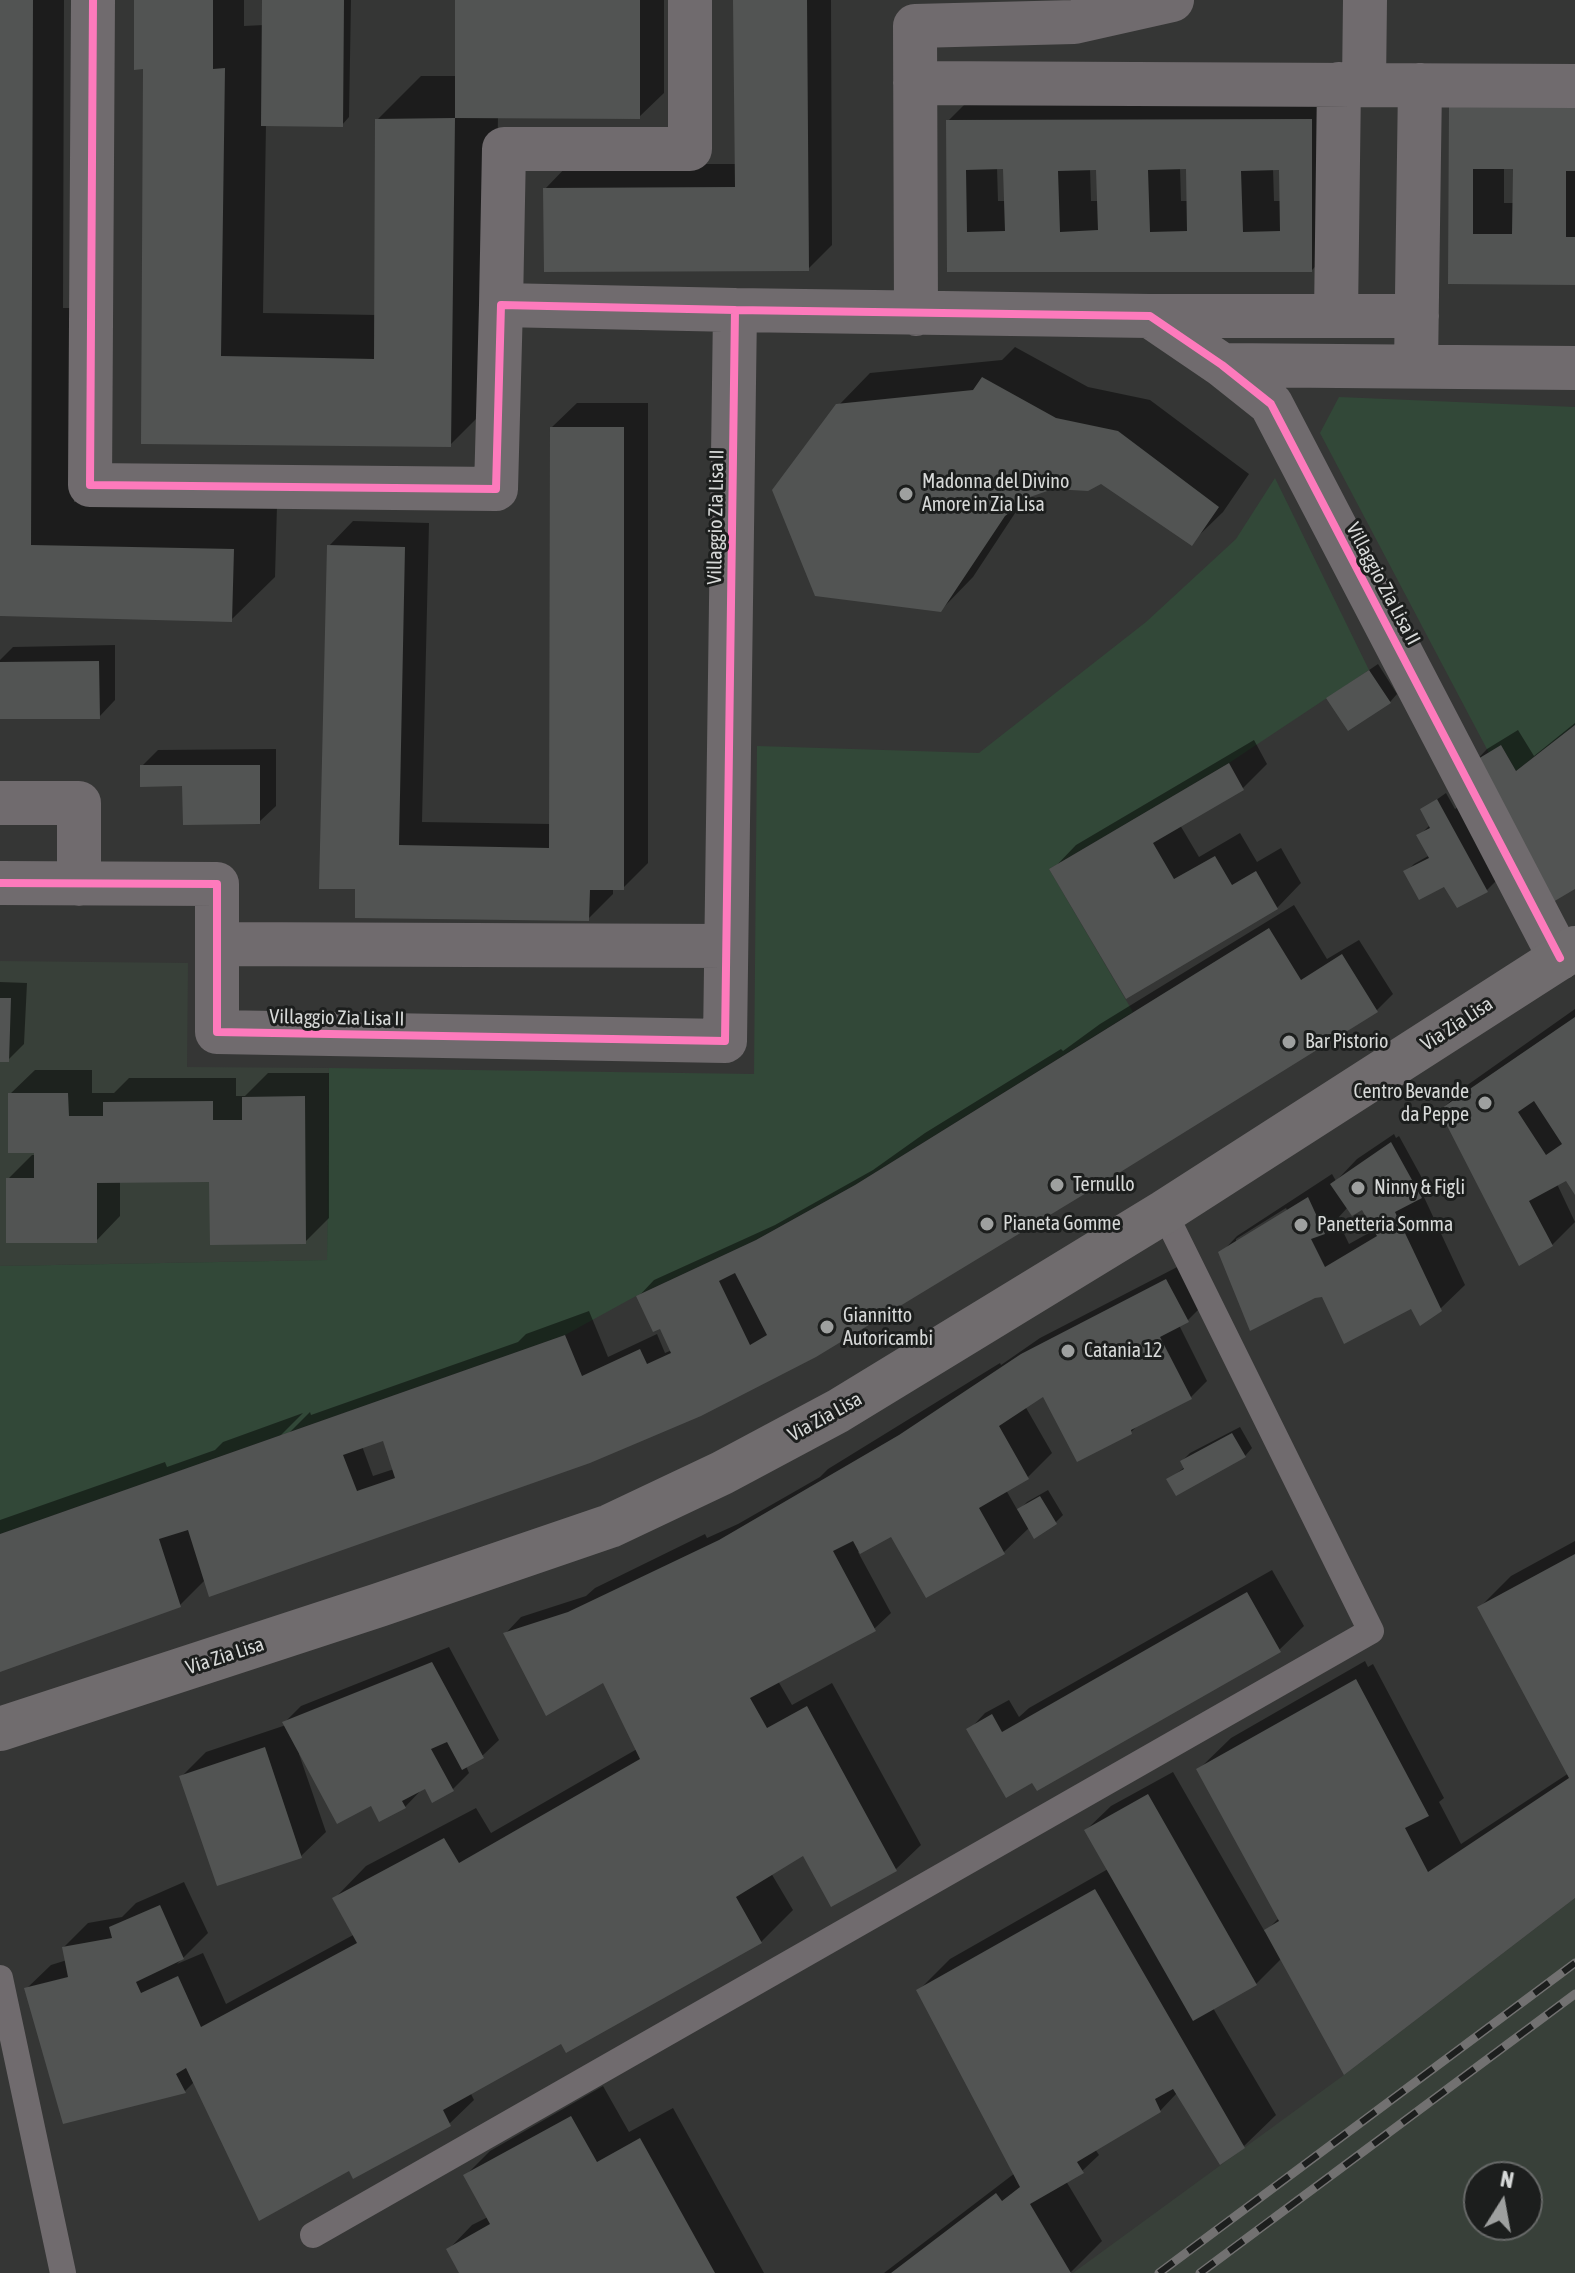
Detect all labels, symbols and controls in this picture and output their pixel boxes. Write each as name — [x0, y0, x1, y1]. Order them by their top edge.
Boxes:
street label: Villaggio Zia Lisa II — [703, 449, 729, 585]
place label: Madonna del Divino Amore in Zia Lisa — [922, 470, 1069, 517]
marker: Madonna del Divino Amore in Zia Lisa — [897, 485, 915, 503]
street label: Villaggio Zia Lisa II — [1341, 519, 1425, 649]
street label: Via Zia Lisa — [1417, 992, 1497, 1056]
street label: Villaggio Zia Lisa II — [269, 1005, 405, 1031]
place label: Bar Pistorio — [1305, 1030, 1388, 1054]
marker: Bar Pistorio — [1280, 1033, 1298, 1051]
place label: Centro Bevande da Peppe — [1353, 1080, 1469, 1127]
marker: Centro Bevande da Peppe — [1476, 1094, 1494, 1112]
place label: Ternullo — [1073, 1173, 1135, 1197]
marker: Ternullo — [1048, 1176, 1066, 1194]
place label: Ninny & Figli — [1374, 1176, 1465, 1200]
marker: Ninny & Figli — [1349, 1179, 1367, 1197]
place label: Pianeta Gomme — [1003, 1212, 1121, 1236]
place label: Panetteria Somma — [1317, 1213, 1453, 1237]
marker: Pianeta Gomme — [978, 1215, 996, 1233]
marker: Panetteria Somma — [1292, 1216, 1310, 1234]
place label: Giannitto Autoricambi — [843, 1304, 933, 1351]
marker: Giannitto Autoricambi — [818, 1318, 836, 1336]
place label: Catania 12 — [1084, 1339, 1162, 1363]
marker: Catania 12 — [1059, 1342, 1077, 1360]
street label: Via Zia Lisa — [784, 1387, 866, 1447]
street label: Via Zia Lisa — [183, 1632, 267, 1680]
north arrow — [1463, 2161, 1543, 2241]
text: N — [1498, 2165, 1516, 2193]

